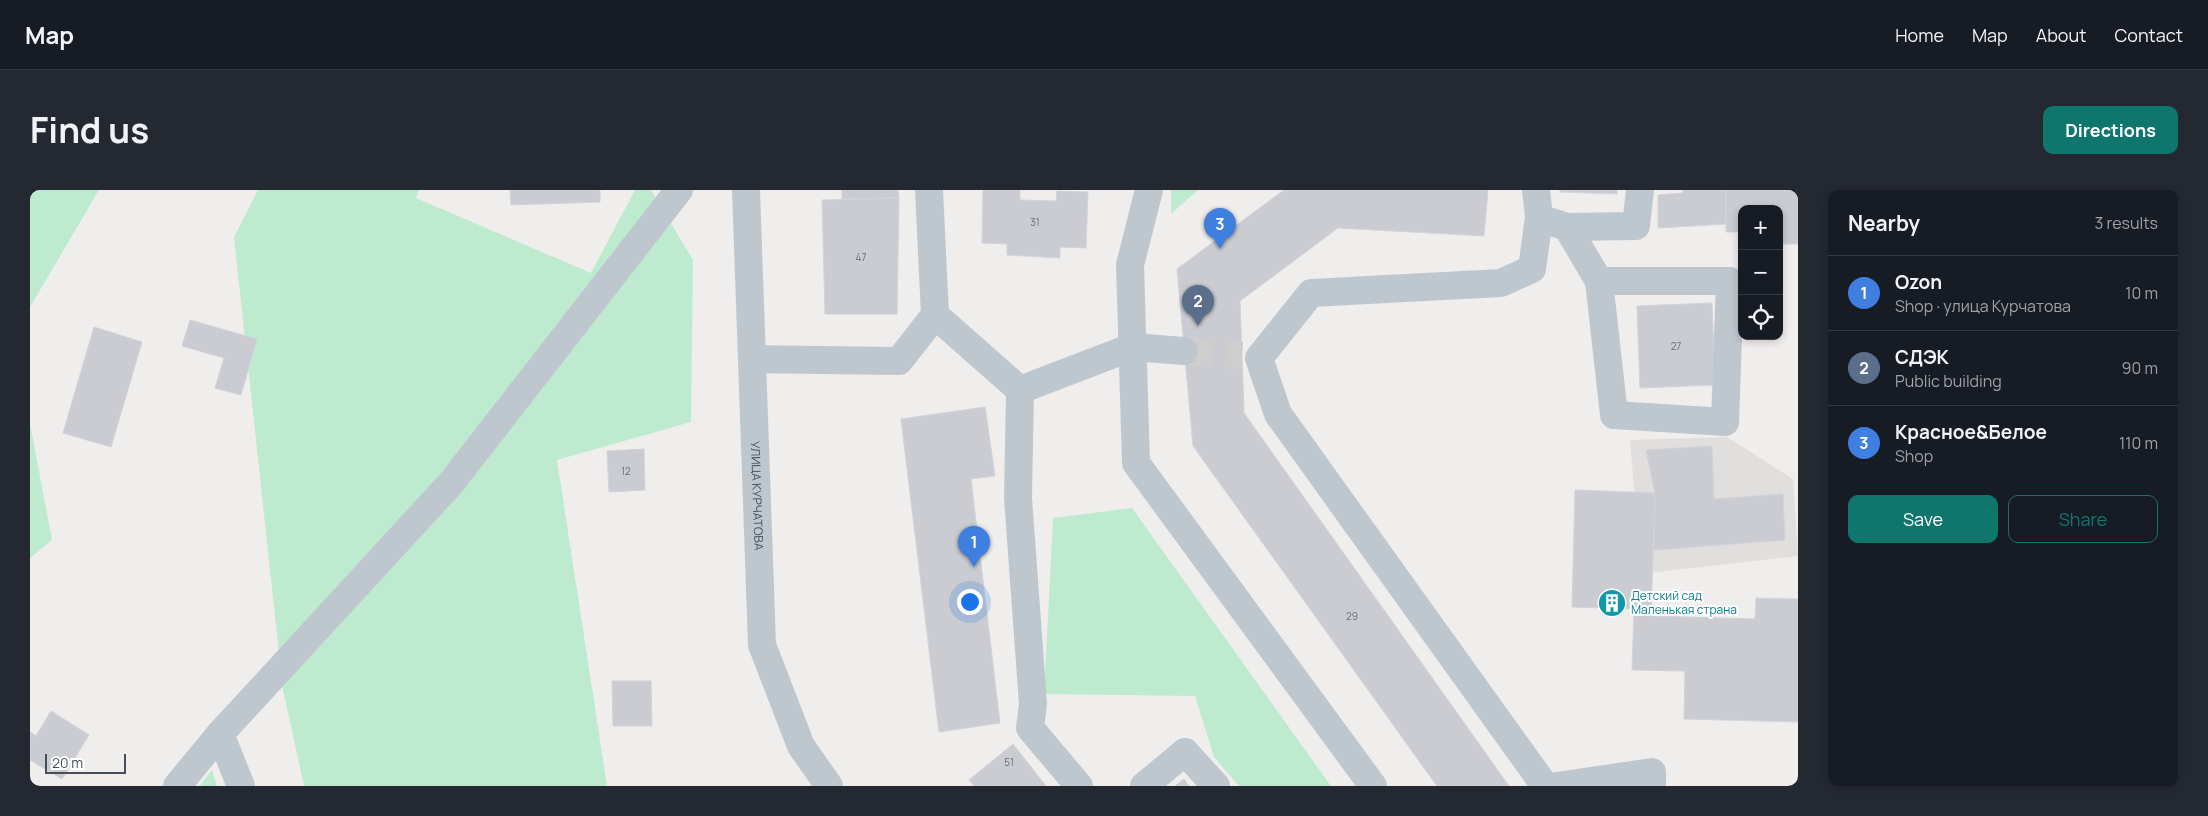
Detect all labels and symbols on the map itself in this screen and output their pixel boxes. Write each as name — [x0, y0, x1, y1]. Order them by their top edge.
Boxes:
pin: 3 — [1204, 208, 1236, 249]
house number: 31 — [1030, 215, 1040, 229]
house number: 47 — [856, 250, 866, 264]
pin: 2 — [1182, 285, 1214, 326]
house number: 27 — [1671, 339, 1681, 353]
street label: УЛИЦА КУРЧАТОВА — [747, 441, 768, 551]
house number: 12 — [621, 464, 631, 478]
pin: 1 — [958, 526, 990, 567]
place label: Детский сад Маленькая страна — [1631, 587, 1737, 618]
building icon: Детский сад Маленькая страна — [1597, 588, 1627, 618]
your location — [957, 589, 983, 615]
house number: 29 — [1346, 609, 1358, 623]
scale bar — [45, 751, 126, 774]
house number: 51 — [1004, 755, 1014, 769]

